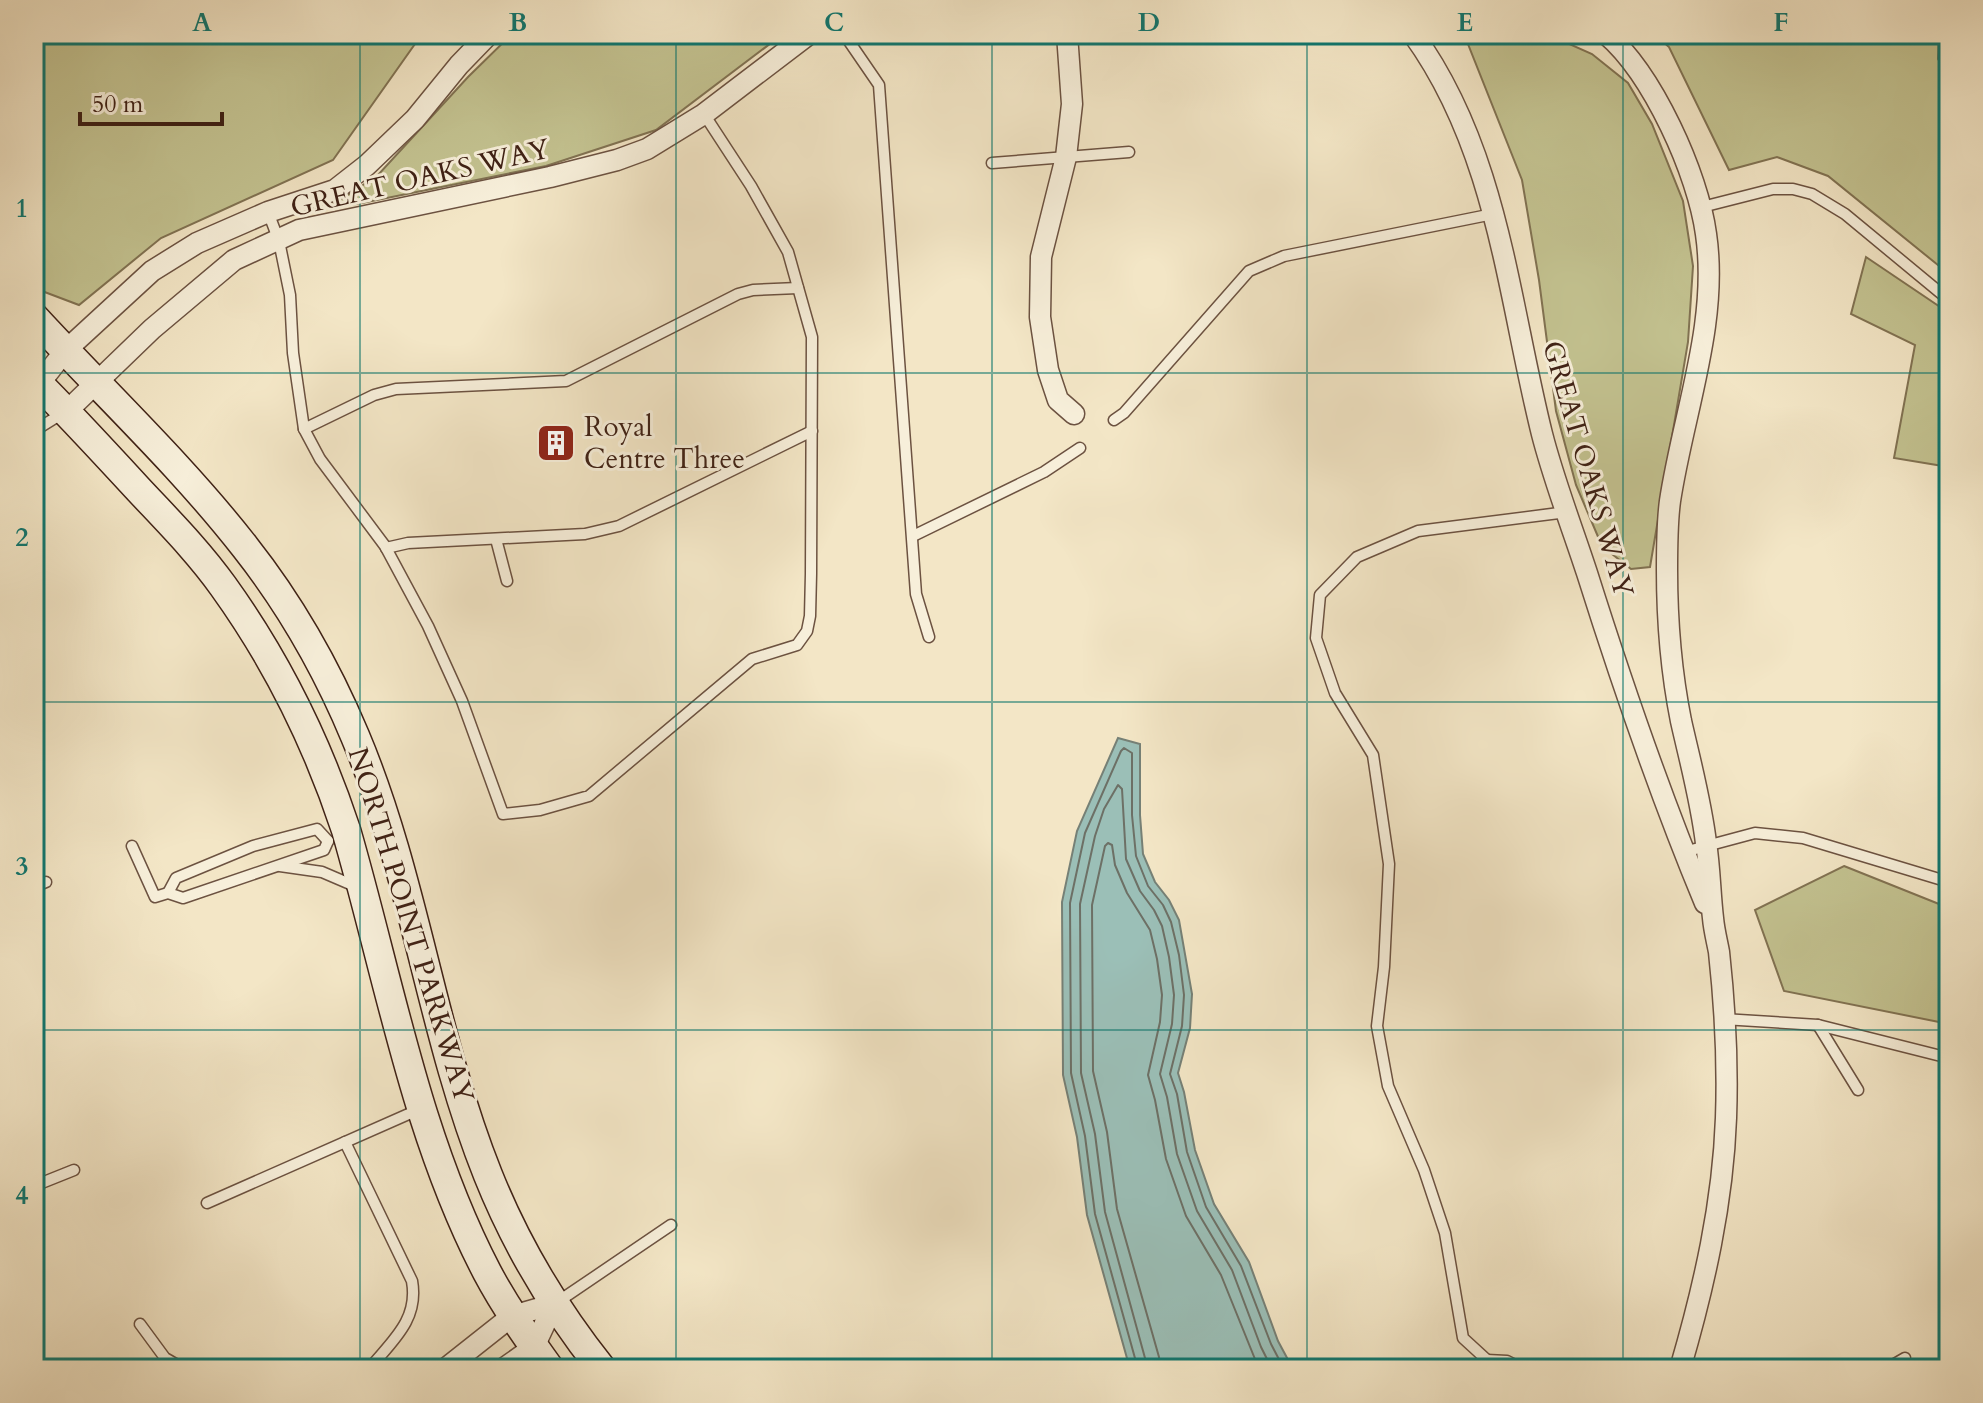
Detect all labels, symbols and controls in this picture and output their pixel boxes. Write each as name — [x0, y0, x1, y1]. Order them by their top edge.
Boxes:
text: A — [192, 5, 212, 40]
text: B — [509, 5, 527, 40]
text: C — [824, 5, 844, 40]
text: D — [1138, 5, 1160, 40]
text: E — [1457, 5, 1473, 40]
text: F — [1773, 5, 1789, 40]
scale bar — [80, 76, 222, 126]
text: 50 m — [92, 88, 144, 121]
street label: GREAT OAKS WAY — [287, 130, 554, 226]
text: 1 — [15, 191, 29, 226]
street label: GREAT OAKS WAY — [1533, 336, 1643, 602]
place label: Royal Centre Three — [584, 408, 745, 478]
building icon: Royal Centre Three — [535, 422, 577, 464]
text: 2 — [15, 520, 29, 555]
street label: NORTH POINT PARKWAY — [339, 743, 483, 1107]
text: 3 — [15, 849, 29, 884]
text: 4 — [15, 1178, 29, 1213]

